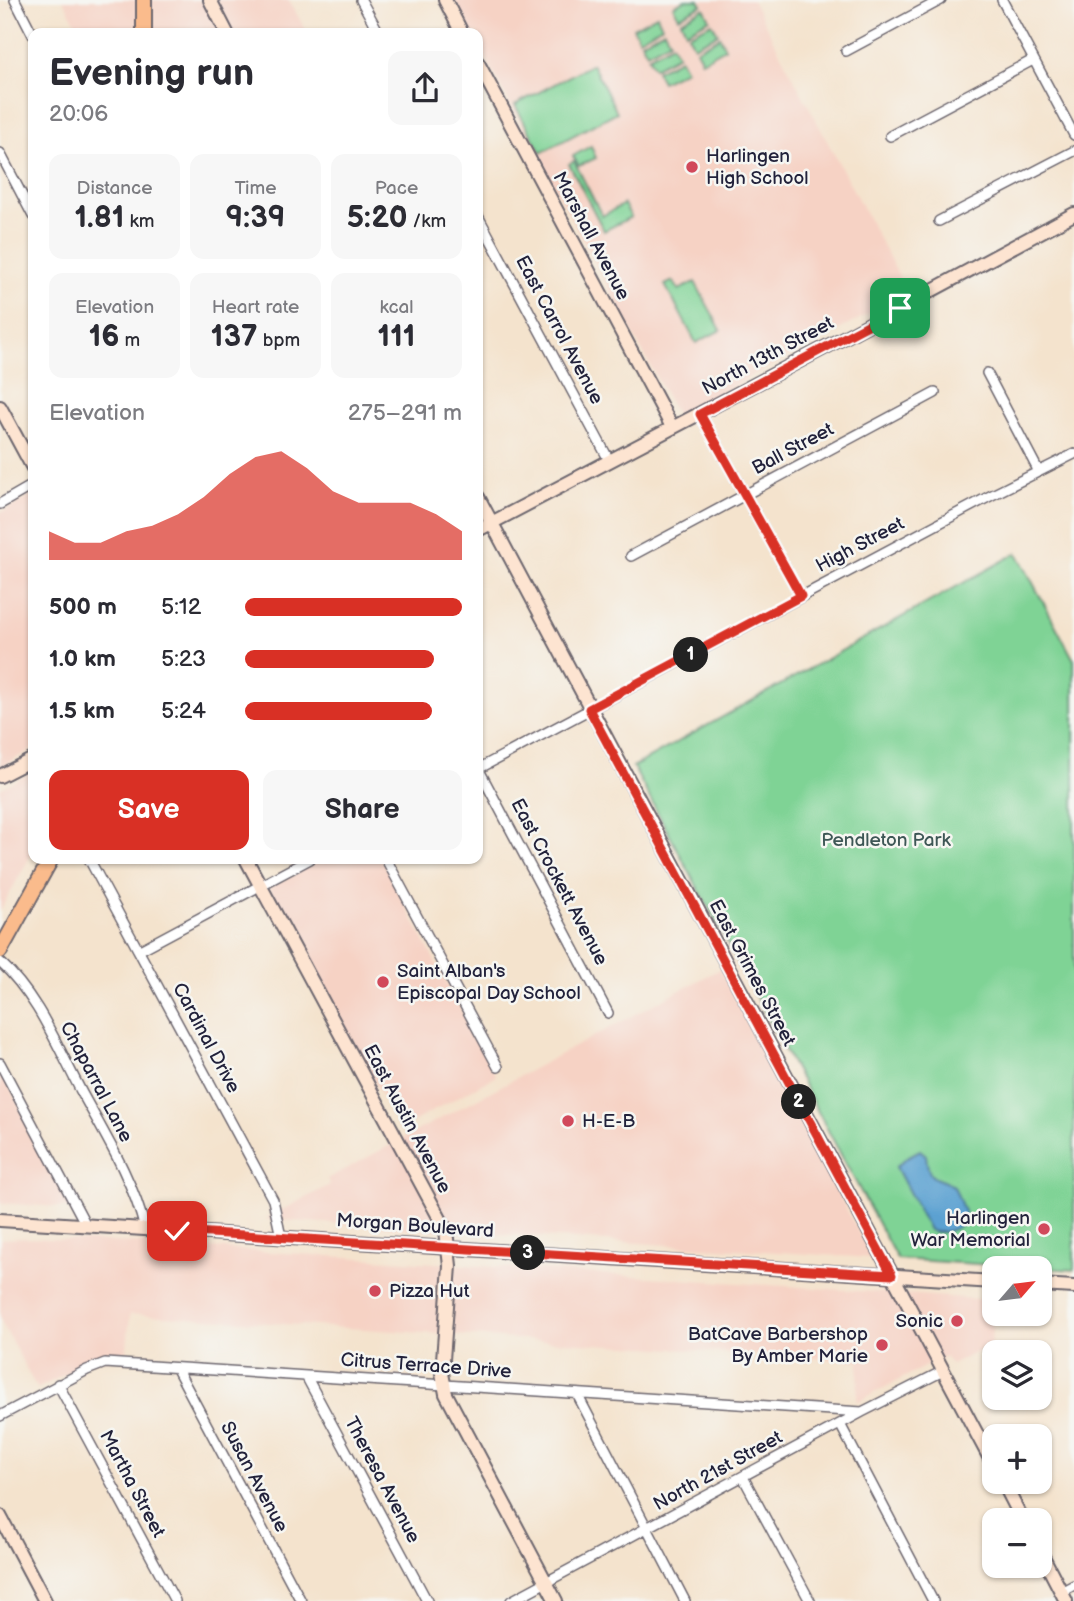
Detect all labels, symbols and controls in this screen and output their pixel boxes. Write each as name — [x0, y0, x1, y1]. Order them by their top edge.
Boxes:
text: Evening run — [49, 51, 254, 96]
button: share — [388, 51, 462, 125]
text: 20:06 — [49, 100, 108, 128]
place label: Harlingen High School — [706, 145, 809, 190]
marker: Harlingen High School — [684, 159, 700, 175]
street label: Marshall Avenue — [548, 168, 634, 304]
text: Distance — [77, 177, 152, 200]
text: Time — [234, 177, 277, 200]
text: Pace — [375, 177, 418, 200]
text: 1.81 — [74, 200, 124, 236]
text: 9:39 — [226, 200, 285, 236]
text: 5:20 — [347, 200, 407, 236]
text: km — [124, 210, 155, 233]
text: /km — [407, 210, 446, 233]
street label: East Carrol Avenue — [510, 252, 608, 408]
pin — [870, 278, 930, 338]
icon: arrive — [881, 289, 919, 327]
text: Elevation — [75, 296, 154, 319]
text: Heart rate — [212, 296, 299, 319]
text: kcal — [379, 296, 414, 319]
street label: North 13th Street — [698, 312, 838, 400]
text: 16 — [89, 319, 119, 355]
text: 137 — [211, 319, 258, 355]
text: 111 — [378, 319, 415, 355]
text: m — [119, 329, 140, 352]
text: bpm — [258, 329, 300, 352]
text: Elevation — [49, 399, 145, 427]
text: 275–291 m — [348, 399, 462, 427]
street label: Ball Street — [748, 418, 838, 480]
street label: High Street — [812, 512, 908, 578]
text: 500 m — [49, 593, 117, 621]
text: 5:12 — [161, 593, 201, 621]
pin: 1 — [674, 638, 708, 672]
text: 1 — [687, 643, 695, 666]
text: 1.0 km — [49, 645, 116, 673]
text: 5:23 — [161, 645, 206, 673]
text: 1.5 km — [49, 697, 115, 725]
text: 5:24 — [161, 697, 206, 725]
button: Save — [49, 770, 249, 850]
button: Share — [263, 770, 462, 850]
street label: East Crockett Avenue — [505, 795, 613, 969]
park label: Pendleton Park — [821, 829, 951, 852]
street label: East Grimes Street — [704, 896, 800, 1050]
place label: Saint Alban's Episcopal Day School — [397, 960, 581, 1005]
marker: Saint Alban's Episcopal Day School — [375, 974, 391, 990]
street label: Cardinal Drive — [167, 979, 245, 1097]
street label: Chaparral Lane — [55, 1018, 137, 1146]
street label: East Austin Avenue — [358, 1041, 456, 1197]
pin: 2 — [782, 1084, 816, 1120]
text: 2 — [793, 1090, 804, 1113]
place label: H-E-B — [582, 1110, 635, 1133]
marker: H-E-B — [560, 1113, 576, 1129]
pin — [147, 1201, 207, 1261]
place label: Harlingen War Memorial — [911, 1207, 1030, 1252]
street label: Morgan Boulevard — [335, 1209, 495, 1243]
icon: check — [158, 1212, 196, 1250]
marker: Harlingen War Memorial — [1036, 1221, 1052, 1237]
pin: 3 — [510, 1236, 546, 1270]
text: 3 — [522, 1241, 533, 1264]
north arrow — [982, 1256, 1052, 1326]
map controls — [982, 1256, 1052, 1578]
place label: Pizza Hut — [389, 1280, 470, 1303]
marker: Pizza Hut — [367, 1283, 383, 1299]
place label: Sonic — [895, 1310, 943, 1333]
marker: Sonic — [949, 1313, 965, 1329]
place label: BatCave Barbershop By Amber Marie — [688, 1323, 868, 1368]
marker: BatCave Barbershop By Amber Marie — [874, 1337, 890, 1353]
button: layers — [982, 1340, 1052, 1410]
street label: Citrus Terrace Drive — [340, 1349, 512, 1383]
street label: Theresa Avenue — [339, 1413, 425, 1547]
street label: Susan Avenue — [215, 1418, 293, 1536]
button: + — [982, 1424, 1052, 1494]
street label: Martha Street — [94, 1426, 170, 1542]
street label: North 21st Street — [649, 1426, 787, 1516]
button: − — [982, 1508, 1052, 1578]

